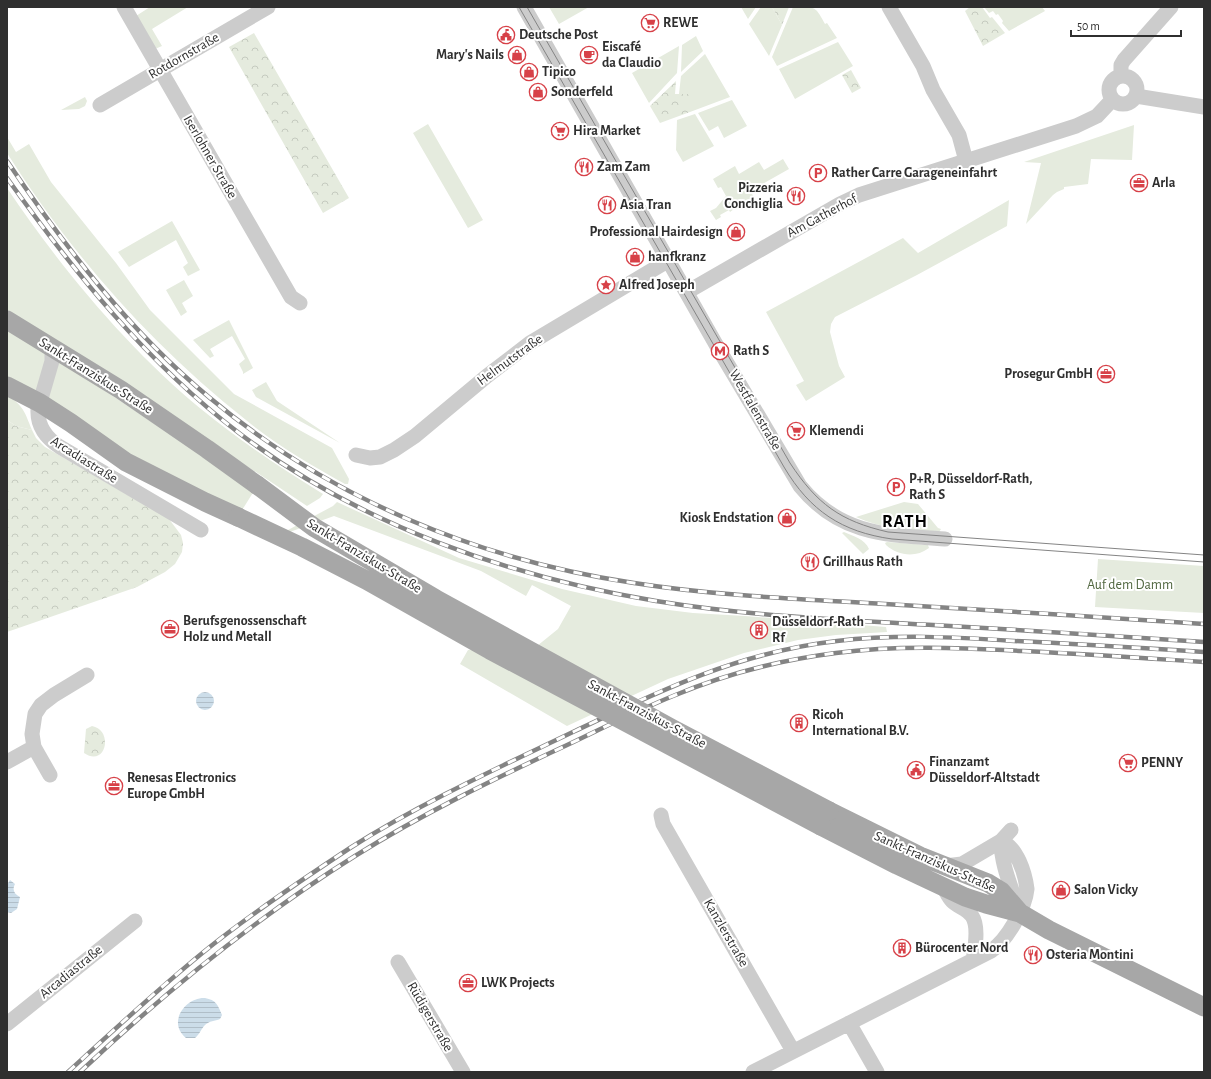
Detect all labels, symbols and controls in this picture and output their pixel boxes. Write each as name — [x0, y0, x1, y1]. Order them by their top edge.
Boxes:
scale bar — [1071, 12, 1181, 38]
supermarket icon: REWE — [640, 13, 660, 33]
place label: REWE — [663, 16, 698, 30]
text: 50 m — [1077, 20, 1100, 32]
public building icon: Deutsche Post — [496, 25, 516, 45]
place label: Deutsche Post — [519, 28, 598, 42]
street label: Rotdornstraße — [146, 30, 222, 82]
place label: Eiscafé da Claudio — [602, 40, 661, 70]
shop icon: Mary's Nails — [507, 45, 527, 65]
cafe icon: Eiscafé da Claudio — [579, 45, 599, 65]
place label: Mary's Nails — [436, 48, 504, 62]
shop icon: Tipico — [519, 62, 539, 82]
place label: Tipico — [542, 65, 576, 79]
shop icon: Sonderfeld — [528, 82, 548, 102]
place label: Sonderfeld — [551, 85, 614, 99]
street label: Iserlohner Straße — [180, 113, 240, 201]
supermarket icon: Hira Market — [550, 121, 570, 141]
place label: Hira Market — [573, 124, 641, 138]
restaurant icon: Zam Zam — [574, 157, 594, 177]
place label: Zam Zam — [597, 160, 650, 174]
parking icon: Rather Carre Garageneinfahrt — [808, 163, 828, 183]
place label: Rather Carre Garageneinfahrt — [831, 166, 997, 180]
office icon: Arla — [1129, 173, 1149, 193]
place label: Arla — [1152, 176, 1176, 190]
place label: Pizzeria Conchiglia — [724, 181, 783, 211]
restaurant icon: Pizzeria Conchiglia — [786, 186, 806, 206]
street label: Am Gatherhof — [785, 191, 860, 240]
restaurant icon: Asia Tran — [597, 195, 617, 215]
place label: Asia Tran — [620, 198, 671, 212]
shop icon: Professional Hairdesign — [726, 222, 746, 242]
place label: Professional Hairdesign — [589, 225, 723, 239]
shop icon: hanfkranz — [625, 247, 645, 267]
place label: hanfkranz — [648, 250, 706, 264]
place icon: Alfred Joseph — [596, 275, 616, 295]
place label: Alfred Joseph — [619, 278, 695, 292]
street label: Helmutstraße — [475, 332, 545, 388]
street label: Sankt-Franziskus-Straße — [37, 335, 155, 417]
metro station icon: Rath S — [710, 341, 730, 361]
place label: Rath S — [733, 344, 769, 358]
office icon: Prosegur GmbH — [1096, 364, 1116, 384]
street label: Westfalenstraße — [726, 367, 784, 453]
place label: Prosegur GmbH — [1004, 367, 1093, 381]
supermarket icon: Klemendi — [786, 421, 806, 441]
place label: Klemendi — [809, 424, 864, 438]
street label: Arcadiastraße — [48, 434, 120, 486]
place label: P+R, Düsseldorf-Rath, Rath S — [909, 472, 1032, 502]
parking icon: P+R, Düsseldorf-Rath, Rath S — [886, 477, 906, 497]
shop icon: Kiosk Endstation — [777, 508, 797, 528]
place label: Kiosk Endstation — [680, 511, 774, 525]
district label: RATH — [882, 513, 928, 531]
street label: Sankt-Franziskus-Straße — [304, 516, 424, 596]
restaurant icon: Grillhaus Rath — [800, 552, 820, 572]
place label: Grillhaus Rath — [823, 555, 903, 569]
park label: Auf dem Damm — [1087, 578, 1173, 592]
place label: Berufsgenossenschaft Holz und Metall — [183, 614, 307, 644]
place label: Düsseldorf-Rath Rf — [772, 615, 864, 645]
office icon: Berufsgenossenschaft Holz und Metall — [160, 619, 180, 639]
building icon: Düsseldorf-Rath Rf — [749, 620, 769, 640]
street label: Sankt-Franziskus-Straße — [586, 677, 708, 751]
place label: Ricoh International B.V. — [812, 708, 909, 738]
building icon: Ricoh International B.V. — [789, 713, 809, 733]
supermarket icon: PENNY — [1118, 753, 1138, 773]
place label: Finanzamt Düsseldorf-Altstadt — [929, 755, 1040, 785]
place label: PENNY — [1141, 756, 1183, 770]
public building icon: Finanzamt Düsseldorf-Altstadt — [906, 760, 926, 780]
place label: Renesas Electronics Europe GmbH — [127, 771, 236, 801]
office icon: Renesas Electronics Europe GmbH — [104, 776, 124, 796]
street label: Sankt-Franziskus-Straße — [872, 829, 998, 895]
shop icon: Salon Vicky — [1051, 880, 1071, 900]
place label: Salon Vicky — [1074, 883, 1139, 897]
street label: Kanzlerstraße — [701, 897, 751, 969]
building icon: Bürocenter Nord — [892, 938, 912, 958]
place label: Bürocenter Nord — [915, 941, 1009, 955]
street label: Arcadiastraße — [37, 943, 105, 1001]
restaurant icon: Osteria Montini — [1023, 945, 1043, 965]
place label: Osteria Montini — [1046, 948, 1134, 962]
office icon: LWK Projects — [458, 973, 478, 993]
place label: LWK Projects — [481, 976, 555, 990]
street label: Rüdigerstraße — [404, 980, 456, 1054]

